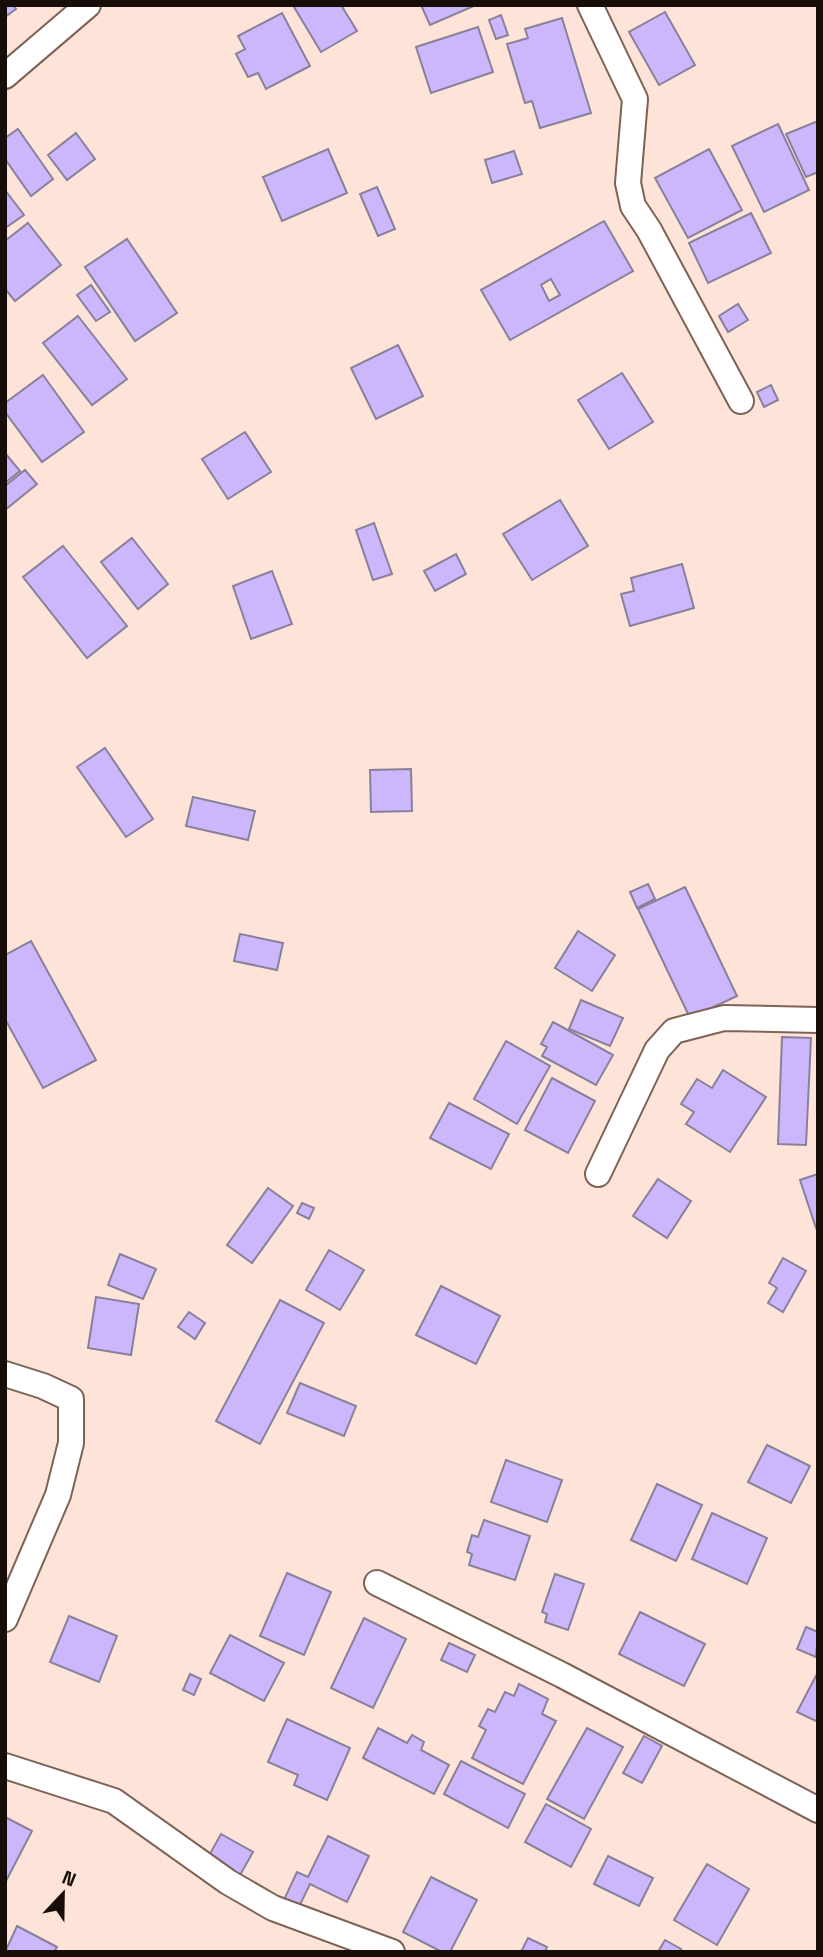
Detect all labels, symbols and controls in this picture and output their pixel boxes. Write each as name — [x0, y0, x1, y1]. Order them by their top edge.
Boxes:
north arrow — [28, 1859, 98, 1929]
text: N — [59, 1865, 80, 1893]

